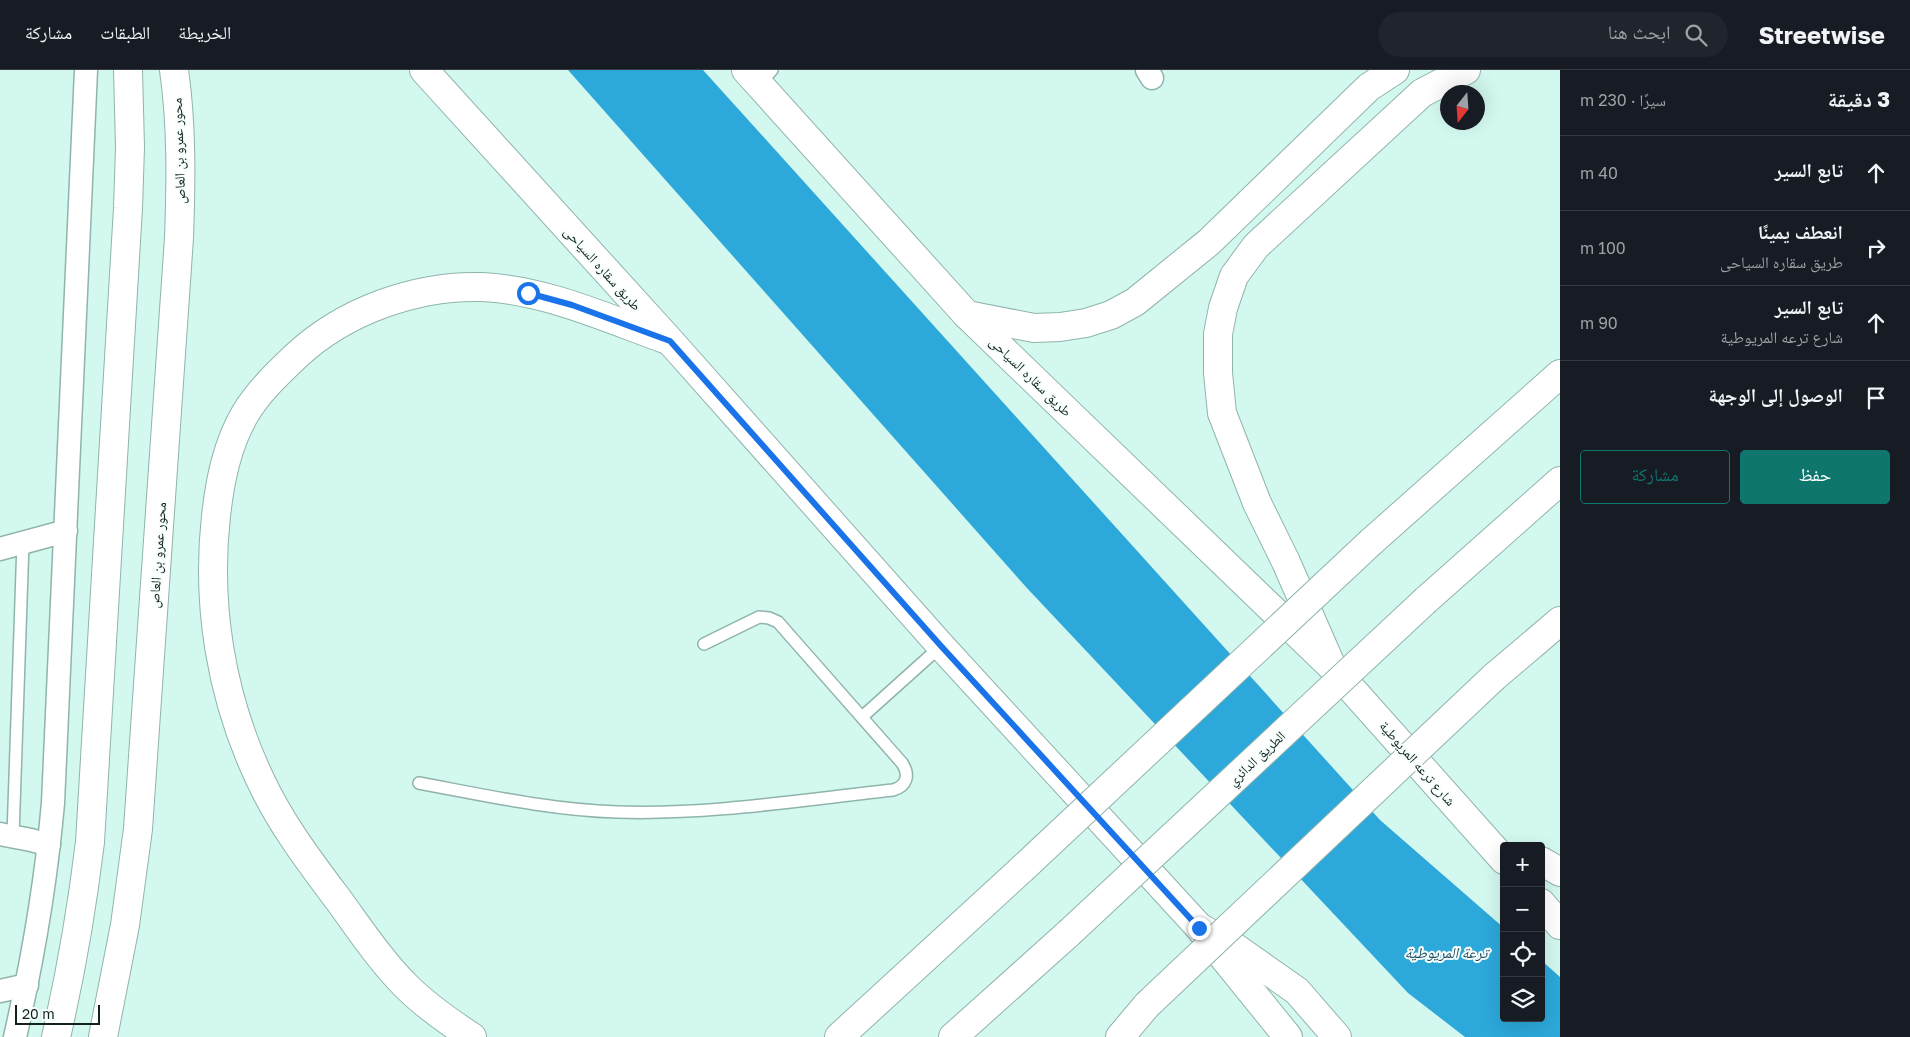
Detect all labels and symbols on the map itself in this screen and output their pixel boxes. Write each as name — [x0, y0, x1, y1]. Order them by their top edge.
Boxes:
north arrow — [1440, 85, 1485, 130]
street label: محور عمرو بن العاص — [168, 98, 189, 204]
street label: طريق سقاره السياحى — [559, 222, 645, 315]
route start — [517, 282, 540, 305]
street label: طريق سقاره السياحى — [985, 332, 1076, 421]
street label: محور عمرو بن العاص — [145, 501, 170, 609]
street label: شارع ترعه المريوطية — [1375, 717, 1460, 810]
street label: الطريق الدائري — [1224, 727, 1291, 792]
route end — [1188, 917, 1211, 940]
water label: ترعة المريوطية — [1405, 943, 1491, 962]
scale bar — [15, 1002, 100, 1025]

